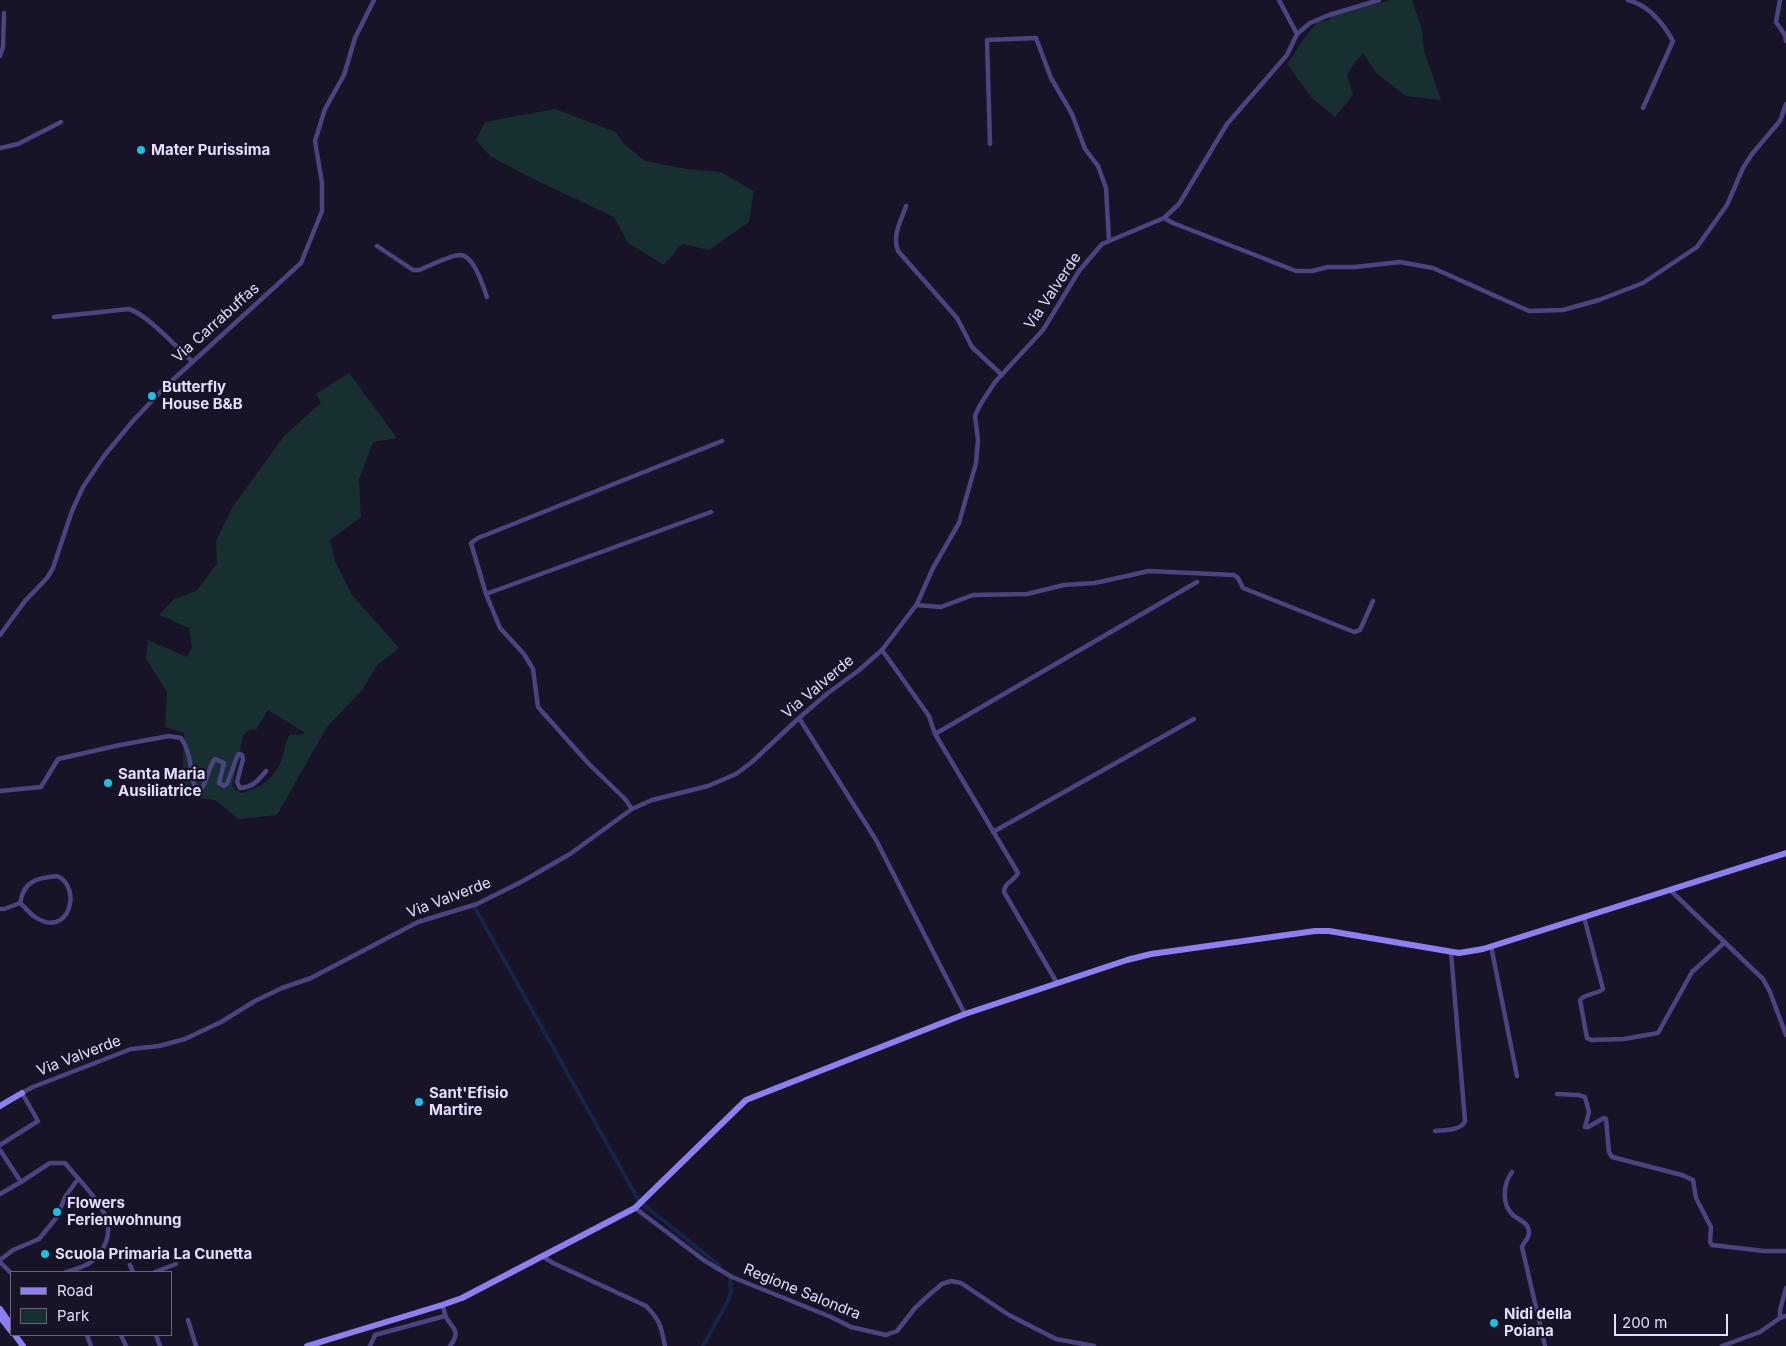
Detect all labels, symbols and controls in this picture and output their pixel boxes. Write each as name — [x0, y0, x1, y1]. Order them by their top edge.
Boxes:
place label: Mater Purissima — [151, 141, 270, 159]
marker: Mater Purissima — [135, 144, 147, 156]
street label: Via Valverde — [1021, 249, 1085, 333]
street label: Via Carrabuffas — [169, 279, 263, 367]
place label: Butterfly House B&B — [162, 378, 243, 413]
marker: Butterfly House B&B — [146, 390, 158, 402]
street label: Via Valverde — [778, 652, 858, 722]
place label: Santa Maria Ausiliatrice — [118, 765, 205, 800]
marker: Santa Maria Ausiliatrice — [102, 777, 114, 789]
street label: Via Valverde — [404, 874, 494, 922]
street label: Via Valverde — [34, 1032, 124, 1080]
place label: Sant'Efisio Martire — [429, 1084, 508, 1119]
marker: Sant'Efisio Martire — [413, 1096, 425, 1108]
place label: Flowers Ferienwohnung — [67, 1194, 181, 1229]
marker: Flowers Ferienwohnung — [51, 1206, 63, 1218]
place label: Scuola Primaria La Cunetta — [55, 1245, 252, 1263]
marker: Scuola Primaria La Cunetta — [39, 1248, 51, 1260]
street label: Regione Salondra — [741, 1260, 863, 1324]
legend — [10, 1271, 172, 1336]
text: Road — [57, 1281, 93, 1300]
scale bar — [1616, 1304, 1730, 1336]
place label: Nidi della Poiana — [1504, 1305, 1572, 1340]
text: Park — [57, 1306, 89, 1325]
text: 200 m — [1622, 1313, 1667, 1332]
marker: Nidi della Poiana — [1488, 1317, 1500, 1329]

